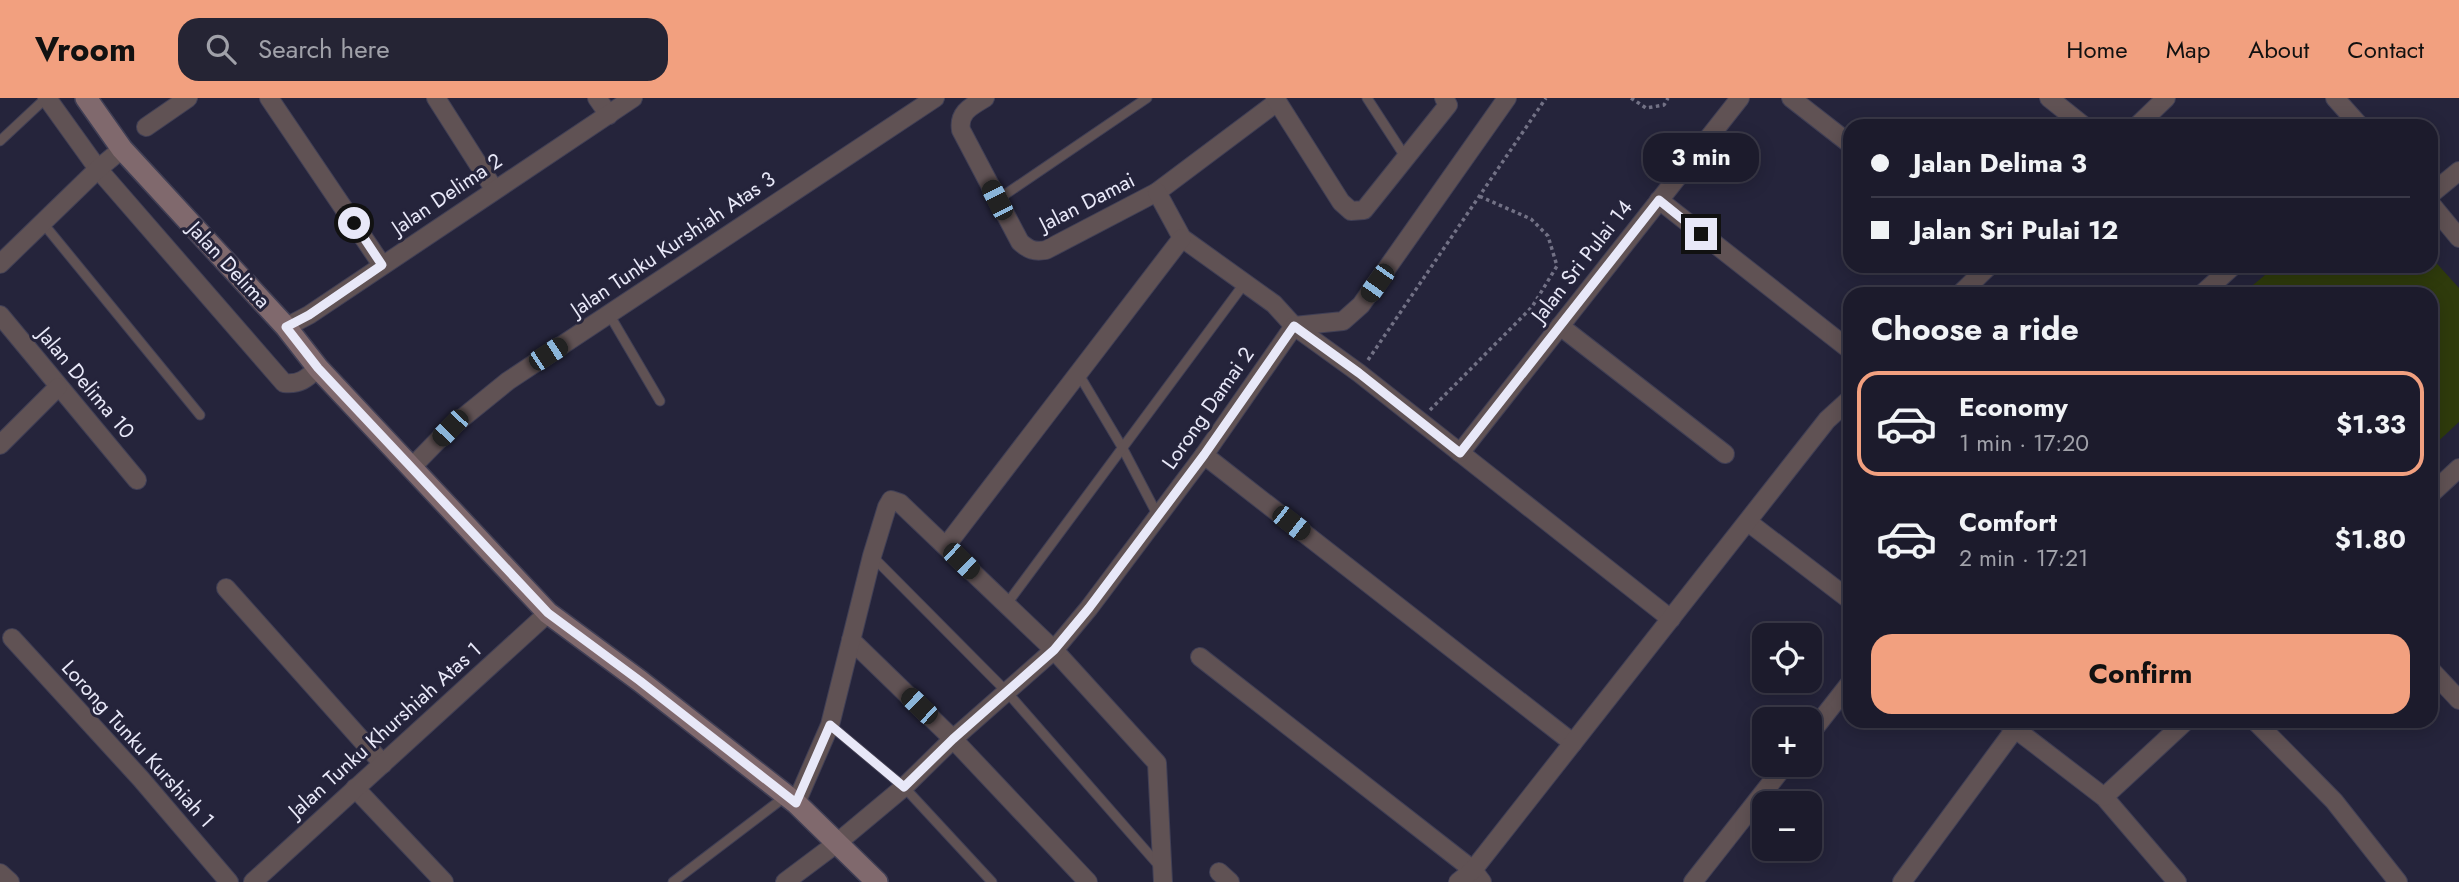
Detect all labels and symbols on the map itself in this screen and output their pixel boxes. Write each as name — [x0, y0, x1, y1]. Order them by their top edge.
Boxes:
callout: 3 min — [1643, 132, 1759, 181]
street label: Jalan Delima 2 — [383, 146, 508, 244]
street label: Jalan Tunku Kurshiah Atas 3 — [562, 164, 781, 325]
street label: Jalan Damai — [1031, 165, 1140, 240]
car — [979, 177, 1016, 223]
street label: Jalan Sri Pulai 14 — [1523, 193, 1639, 331]
route start — [338, 207, 370, 239]
street label: Jalan Delima — [179, 213, 277, 315]
route end — [1685, 218, 1717, 250]
car — [1357, 260, 1398, 306]
street label: Jalan Delima 10 — [28, 318, 142, 445]
car — [525, 334, 572, 374]
street label: Lorong Damai 2 — [1155, 341, 1261, 475]
car — [428, 406, 473, 450]
car — [1268, 502, 1315, 544]
car — [939, 539, 984, 583]
street label: Jalan Tunku Khurshiah Atas 1 — [280, 635, 488, 827]
street label: Lorong Tunku Kurshiah 1 — [54, 654, 222, 834]
car — [897, 684, 942, 728]

